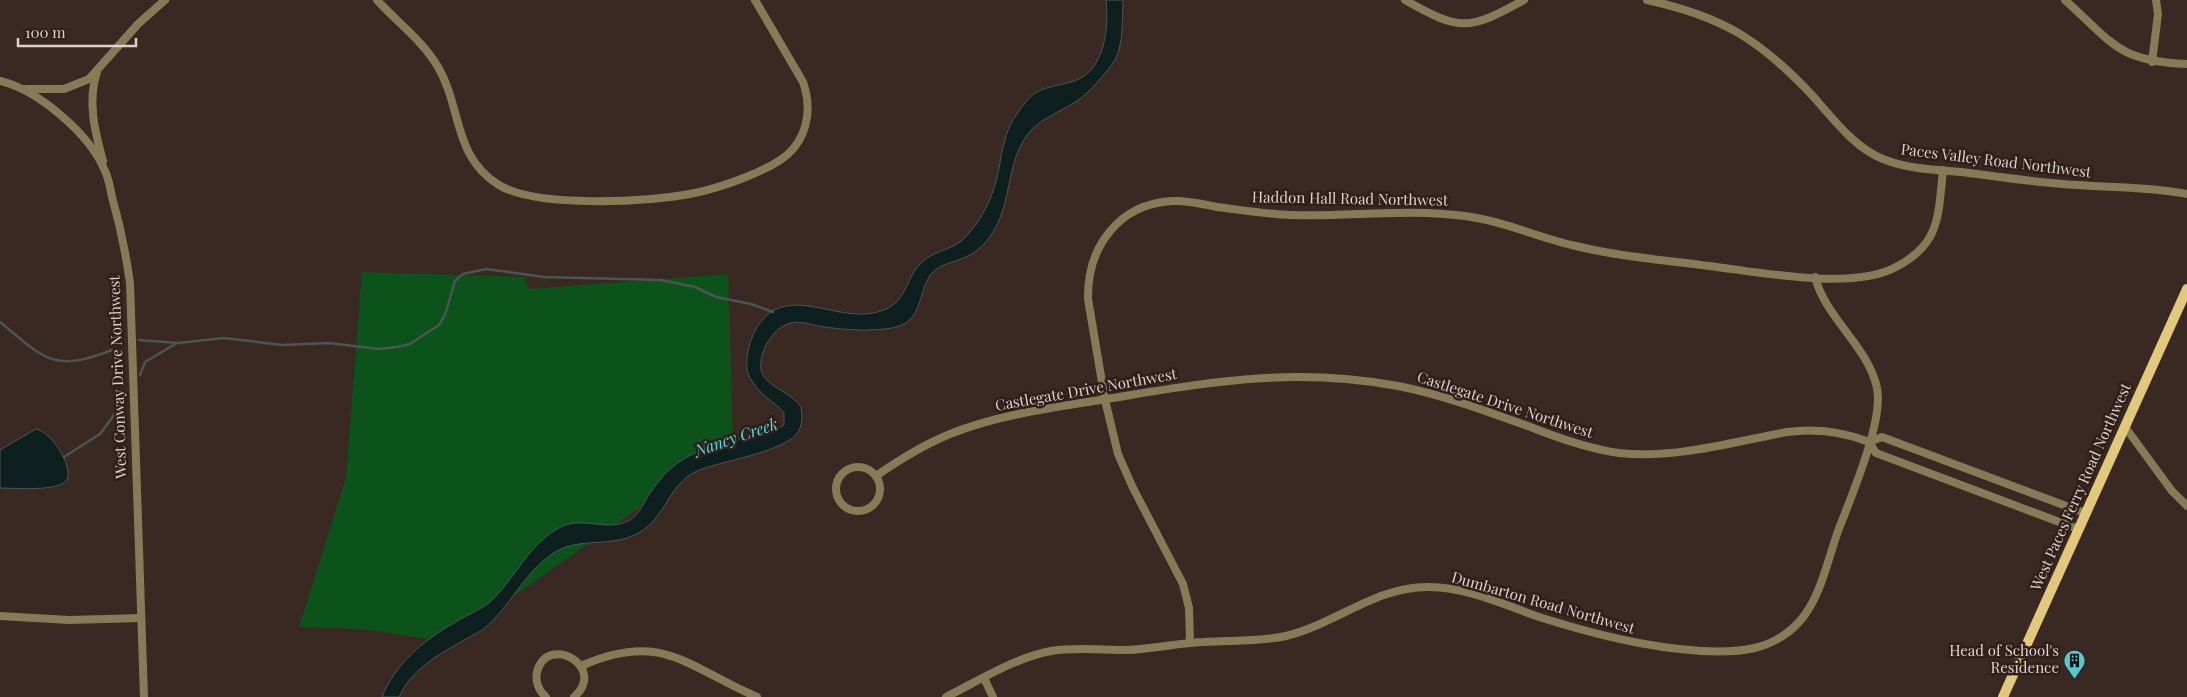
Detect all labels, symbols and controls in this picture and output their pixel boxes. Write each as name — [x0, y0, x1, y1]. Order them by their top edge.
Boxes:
scale bar — [18, 15, 135, 47]
text: 100 m — [25, 22, 66, 42]
street label: Paces Valley Road Northwest — [1900, 138, 2093, 182]
street label: Haddon Hall Road Northwest — [1252, 186, 1449, 210]
street label: West Conway Drive Northwest — [103, 274, 131, 480]
street label: Castlegate Drive Northwest — [993, 363, 1179, 415]
street label: Castlegate Drive Northwest — [1415, 366, 1597, 442]
street label: West Paces Ferry Road Northwest — [2025, 379, 2135, 594]
water label: Nancy Creek — [689, 412, 780, 461]
street label: Dumbarton Road Northwest — [1449, 566, 1638, 638]
place label: Head of School's Residence — [1949, 640, 2059, 677]
building icon: Head of School's Residence — [2063, 648, 2087, 679]

